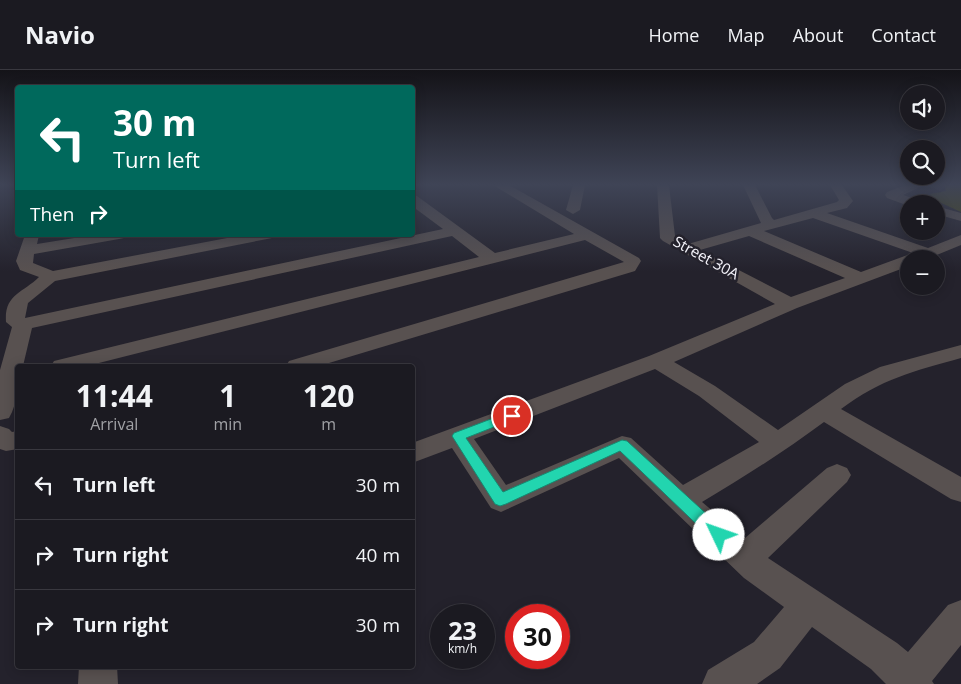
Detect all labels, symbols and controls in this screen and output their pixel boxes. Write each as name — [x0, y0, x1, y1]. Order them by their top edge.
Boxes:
text: Navio — [25, 18, 95, 51]
text: Home — [649, 23, 699, 47]
text: Map — [727, 23, 765, 47]
text: About — [793, 23, 843, 47]
text: Contact — [871, 23, 936, 47]
map controls — [900, 85, 945, 295]
button: sound — [900, 85, 945, 130]
text: 30 m — [113, 99, 196, 146]
icon: left — [30, 105, 95, 170]
button: search — [900, 140, 945, 185]
text: Turn left — [113, 144, 200, 174]
button: + — [900, 195, 945, 240]
icon: right — [84, 200, 112, 228]
text: Then — [30, 201, 74, 227]
street label: Street 30A — [670, 231, 743, 284]
button: − — [900, 250, 945, 295]
text: 11:44 — [76, 375, 153, 416]
text: 1 — [219, 375, 236, 416]
text: 120 — [303, 375, 354, 416]
pin — [491, 395, 533, 437]
icon: arrive — [498, 402, 526, 430]
text: Arrival — [90, 413, 138, 435]
text: min — [214, 413, 242, 435]
text: m — [321, 413, 336, 435]
icon: left — [30, 471, 58, 499]
text: Turn left — [73, 472, 155, 498]
text: 30 m — [356, 472, 400, 498]
position arrow — [692, 508, 744, 560]
icon: right — [30, 541, 58, 569]
text: Turn right — [73, 542, 168, 568]
text: 40 m — [356, 542, 400, 568]
speed limit sign: 30 — [505, 604, 570, 669]
icon: right — [30, 611, 58, 639]
text: Turn right — [73, 612, 168, 638]
text: 30 m — [356, 612, 400, 638]
text: 23 — [448, 613, 477, 647]
text: km/h — [448, 640, 477, 657]

